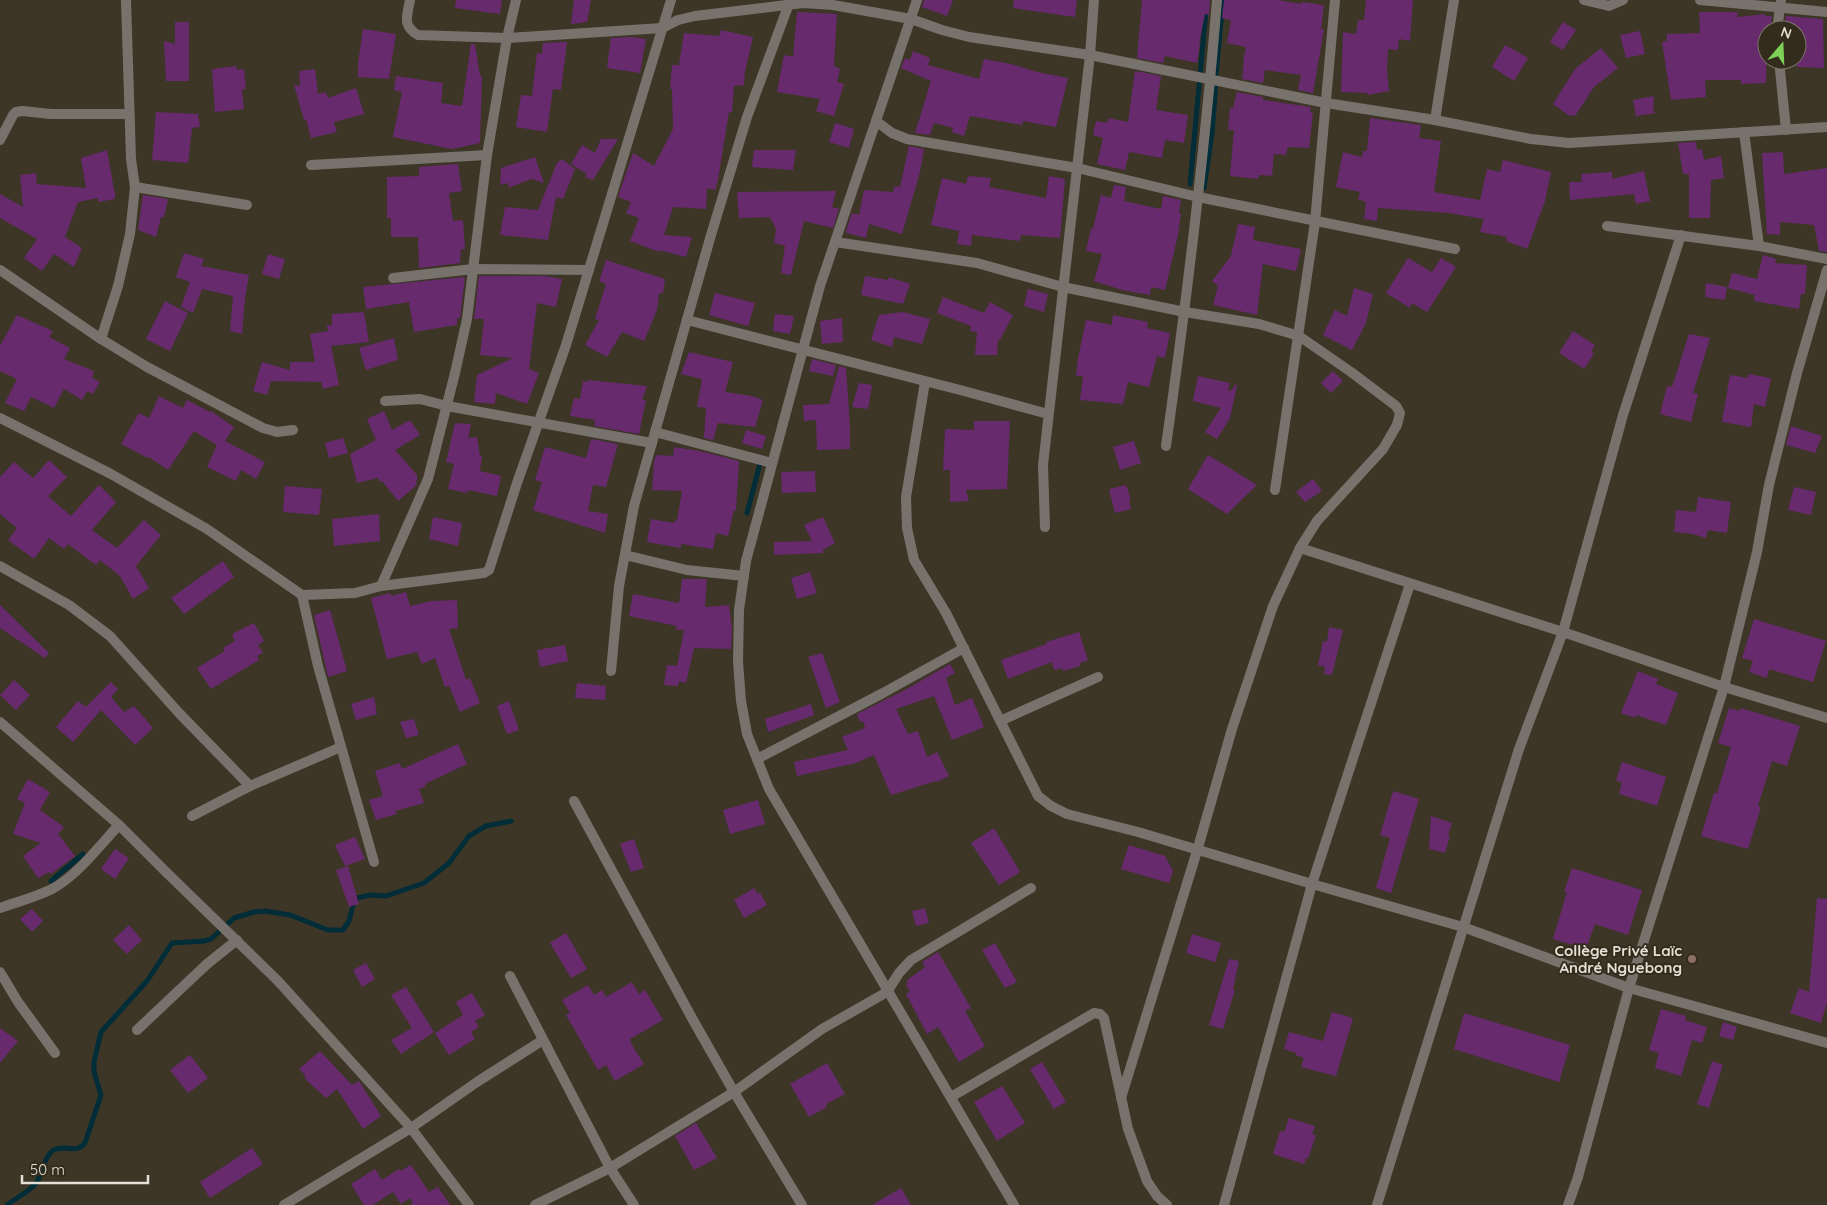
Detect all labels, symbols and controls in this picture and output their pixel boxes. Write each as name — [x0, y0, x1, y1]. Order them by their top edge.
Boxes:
north arrow — [1757, 20, 1807, 70]
text: N — [1778, 23, 1794, 43]
place label: Collège Privé Laïc André Nguebong — [1554, 941, 1682, 977]
marker: Collège Privé Laïc André Nguebong — [1686, 953, 1698, 965]
scale bar — [22, 1152, 149, 1184]
text: 50 m — [30, 1160, 65, 1179]

